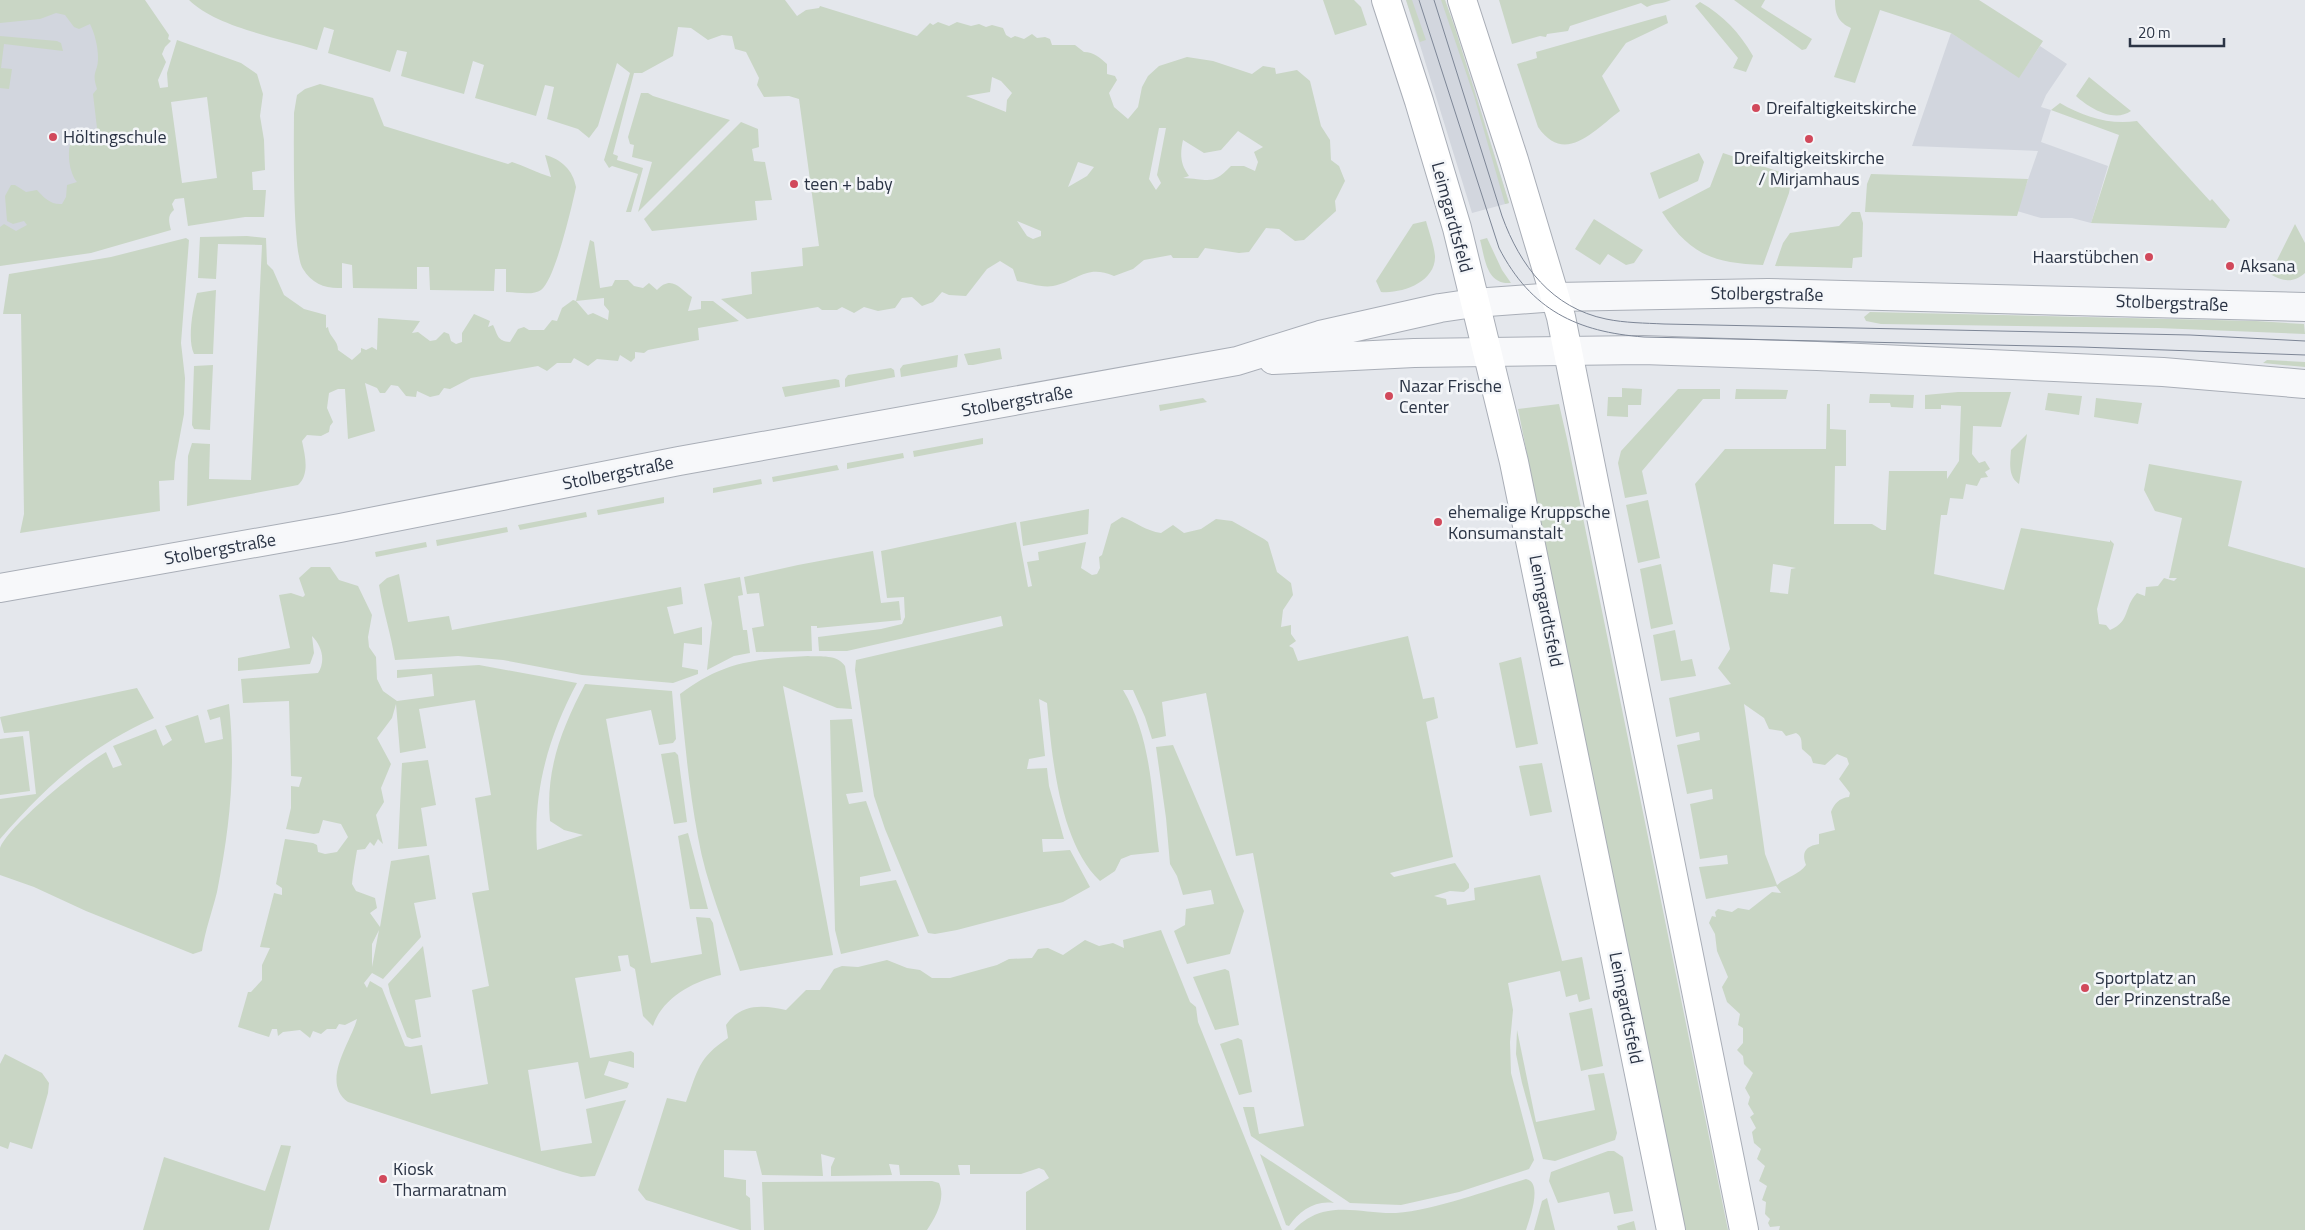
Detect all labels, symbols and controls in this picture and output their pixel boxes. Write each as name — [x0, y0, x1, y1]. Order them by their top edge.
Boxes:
scale bar — [2130, 15, 2224, 47]
text: 20 m — [2138, 21, 2171, 44]
place label: Dreifaltigkeitskirche — [1766, 94, 1917, 121]
marker: Dreifaltigkeitskirche — [1750, 102, 1762, 114]
place label: Höltingschule — [63, 123, 167, 150]
marker: Höltingschule — [47, 131, 59, 143]
marker: Dreifaltigkeitskirche / Mirjamhaus — [1803, 133, 1815, 145]
place label: Dreifaltigkeitskirche / Mirjamhaus — [1734, 144, 1884, 192]
street label: Leimgardtsfeld — [1425, 158, 1480, 275]
place label: teen + baby — [804, 170, 893, 197]
marker: teen + baby — [788, 178, 800, 190]
place label: Haarstübchen — [2033, 243, 2139, 270]
marker: Haarstübchen — [2143, 251, 2155, 263]
place label: Aksana — [2240, 252, 2295, 279]
marker: Aksana — [2224, 260, 2236, 272]
street label: Stolbergstraße — [1710, 279, 1824, 308]
street label: Stolbergstraße — [2115, 287, 2229, 318]
place label: Nazar Frische Center — [1399, 372, 1502, 420]
street label: Stolbergstraße — [959, 377, 1075, 424]
marker: Nazar Frische Center — [1383, 390, 1395, 402]
street label: Stolbergstraße — [560, 448, 676, 497]
place label: ehemalige Kruppsche Konsumanstalt — [1448, 498, 1610, 546]
marker: ehemalige Kruppsche Konsumanstalt — [1432, 516, 1444, 528]
street label: Stolbergstraße — [162, 525, 278, 572]
street label: Leimgardtsfeld — [1522, 553, 1571, 669]
street label: Leimgardtsfeld — [1602, 950, 1651, 1066]
place label: Sportplatz an der Prinzenstraße — [2095, 964, 2231, 1012]
marker: Sportplatz an der Prinzenstraße — [2079, 982, 2091, 994]
place label: Kiosk Tharmaratnam — [393, 1155, 507, 1203]
marker: Kiosk Tharmaratnam — [377, 1173, 389, 1185]

